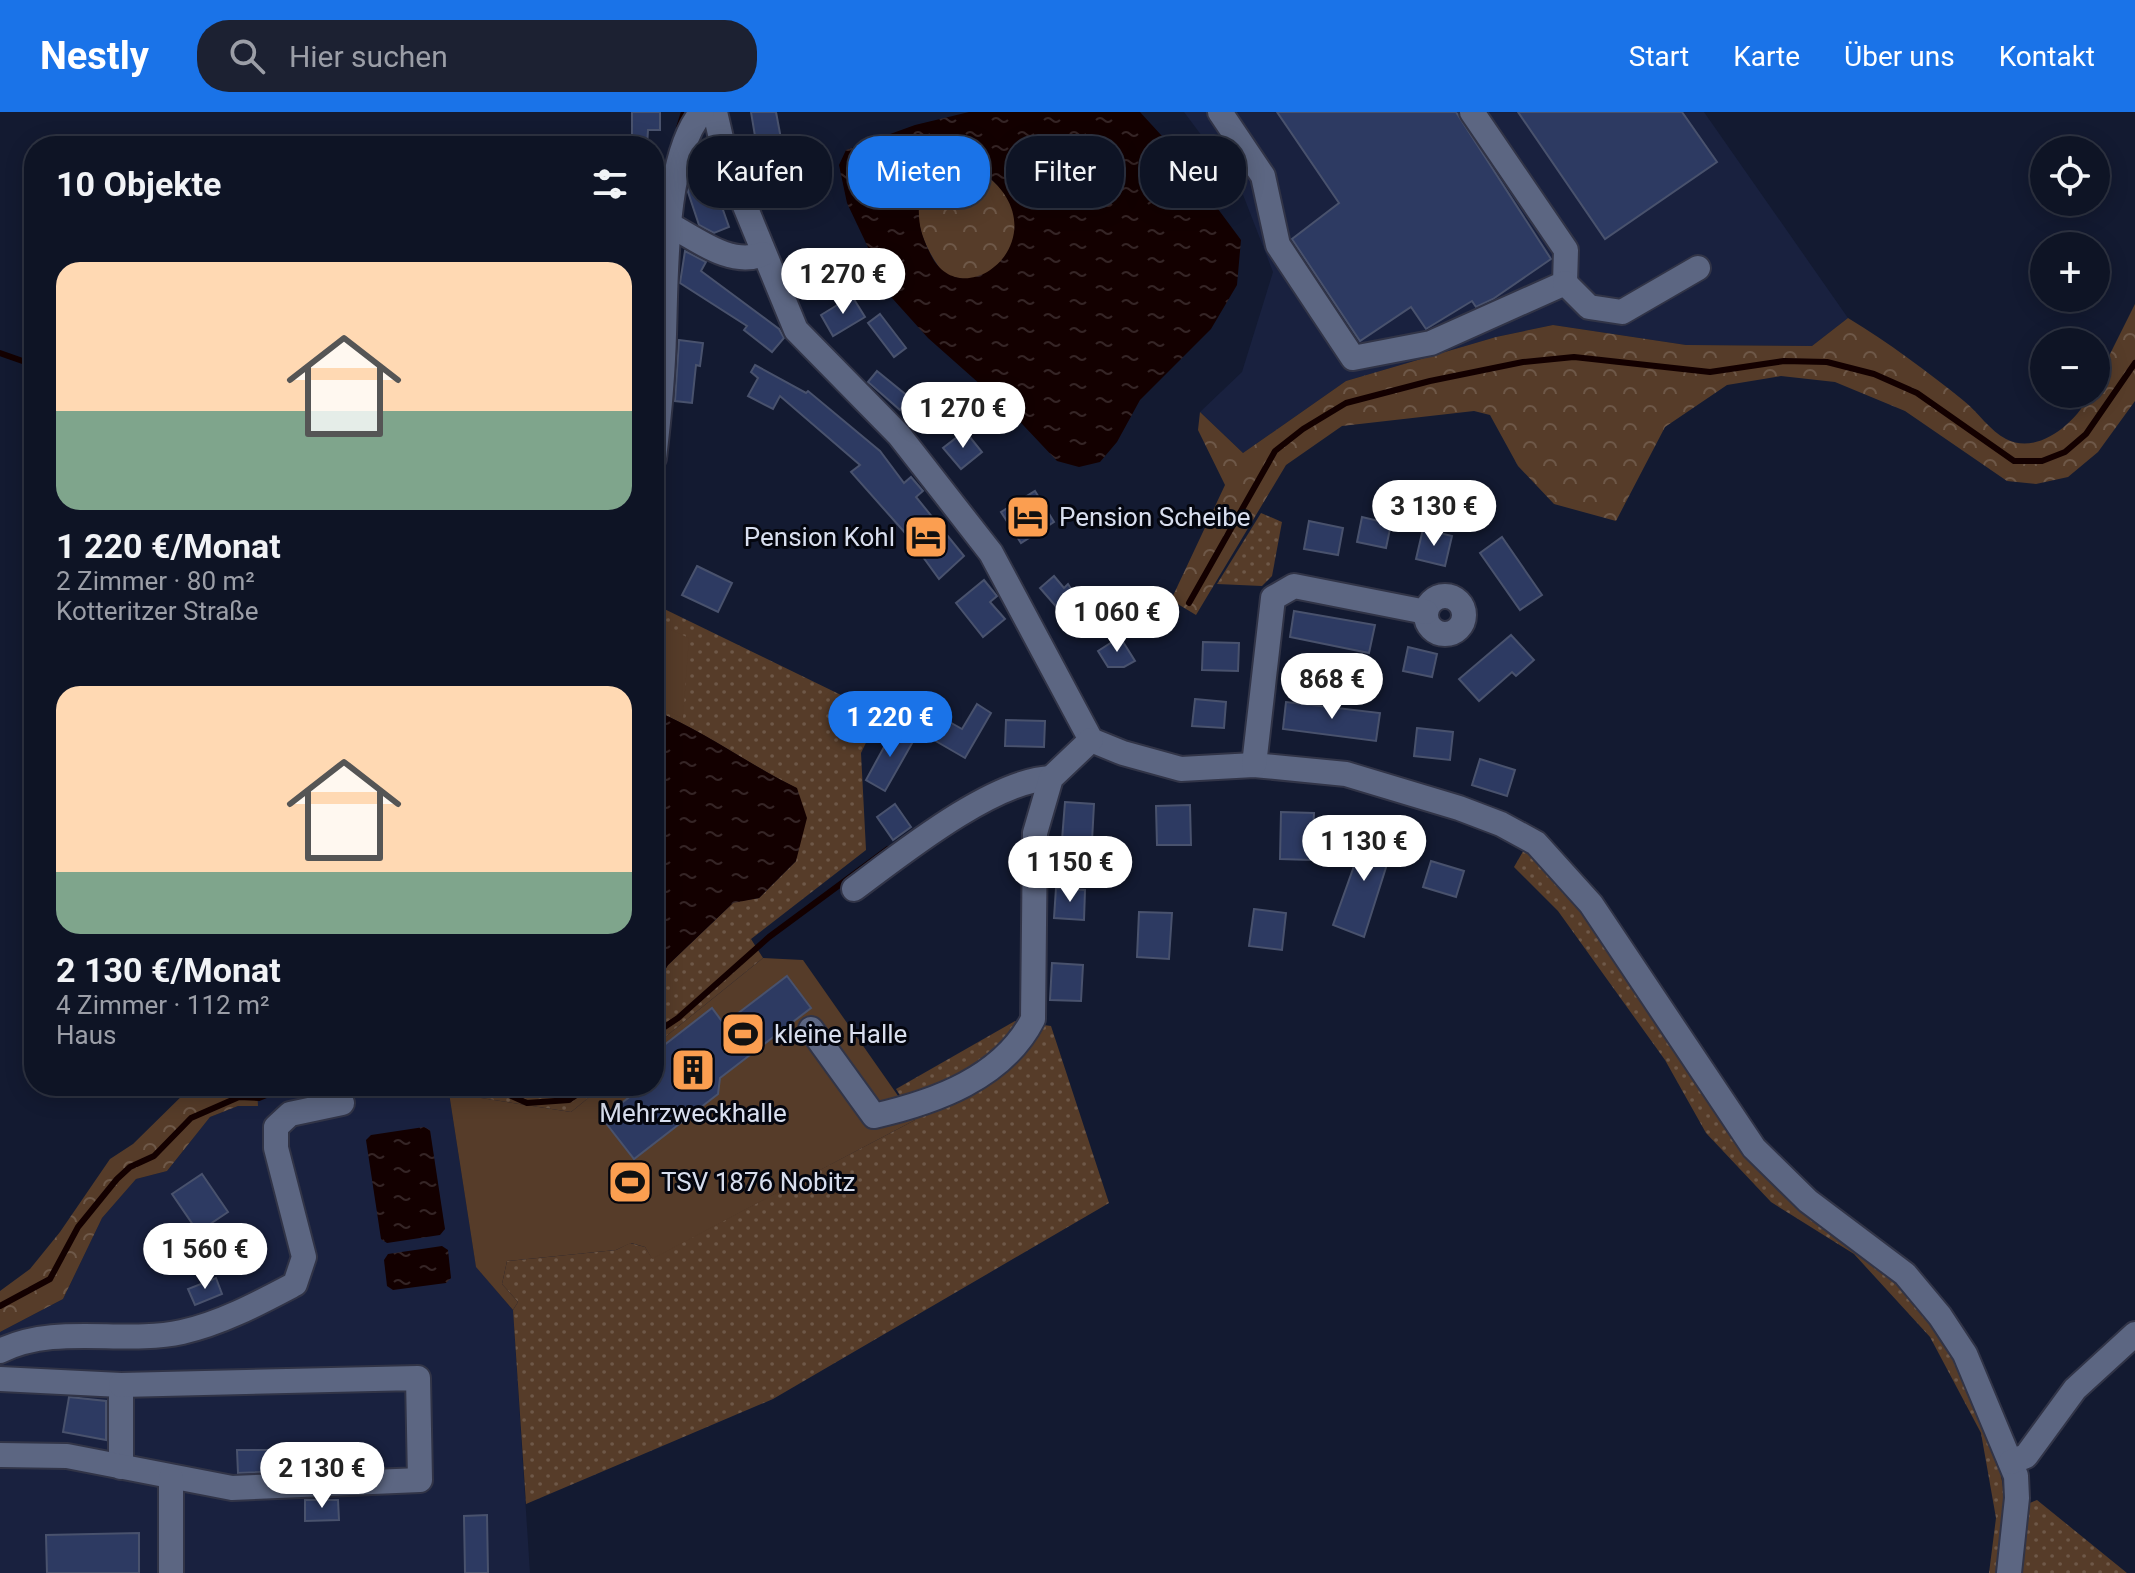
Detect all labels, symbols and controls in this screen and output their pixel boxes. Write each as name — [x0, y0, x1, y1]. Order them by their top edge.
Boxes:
search box — [197, 20, 757, 92]
text: Nestly — [40, 34, 149, 78]
icon: search — [225, 34, 269, 78]
text: Hier suchen — [289, 39, 448, 74]
text: Start — [1629, 40, 1689, 73]
text: Karte — [1733, 40, 1800, 73]
text: Über uns — [1844, 40, 1955, 73]
text: Kontakt — [1999, 40, 2095, 73]
chip: Kaufen — [688, 136, 832, 208]
chip: Mieten — [848, 136, 990, 208]
chip: Filter — [1006, 136, 1124, 208]
chip: Neu — [1140, 136, 1246, 208]
map controls — [2030, 136, 2110, 408]
button: locate — [2030, 136, 2110, 216]
icon: filters — [588, 162, 632, 206]
text: 10 Objekte — [56, 164, 221, 204]
button: + — [2030, 232, 2110, 312]
pin: 1 270 € — [769, 248, 917, 316]
text: 1 270 € — [799, 259, 887, 289]
icon: home — [272, 314, 416, 458]
button: − — [2030, 328, 2110, 408]
pin: 1 270 € — [889, 382, 1037, 450]
text: 1 270 € — [919, 393, 1007, 423]
pin: 3 130 € — [1360, 480, 1508, 548]
text: 3 130 € — [1390, 491, 1478, 521]
hotel icon: Pension Scheibe — [1004, 493, 1052, 541]
place label: Pension Scheibe — [1059, 502, 1251, 532]
hotel icon: Pension Kohl — [902, 513, 950, 561]
place label: Pension Kohl — [744, 522, 895, 552]
text: 1 220 €/Monat — [56, 526, 281, 566]
text: 2 Zimmer · 80 m² — [56, 566, 255, 596]
pin: 1 060 € — [1043, 586, 1191, 654]
text: Kotteritzer Straße — [56, 596, 259, 626]
text: 1 060 € — [1073, 597, 1161, 627]
pin: 868 € — [1276, 653, 1388, 721]
text: 868 € — [1299, 664, 1365, 694]
pin: 1 220 € — [816, 691, 964, 759]
text: 1 220 € — [846, 702, 934, 732]
icon: home — [272, 738, 416, 882]
pin: 1 130 € — [1290, 815, 1438, 883]
text: 1 130 € — [1320, 826, 1408, 856]
pin: 1 150 € — [996, 836, 1144, 904]
text: 1 150 € — [1026, 847, 1114, 877]
text: 2 130 €/Monat — [56, 950, 281, 990]
text: 4 Zimmer · 112 m² — [56, 990, 269, 1020]
sports icon: kleine Halle — [719, 1010, 767, 1058]
place label: kleine Halle — [774, 1019, 907, 1049]
text: Haus — [56, 1020, 116, 1050]
building icon: Mehrzweckhalle — [669, 1046, 717, 1094]
place label: Mehrzweckhalle — [599, 1098, 787, 1128]
sports icon: TSV 1876 Nobitz — [606, 1158, 654, 1206]
place label: TSV 1876 Nobitz — [661, 1167, 855, 1197]
pin: 1 560 € — [131, 1223, 279, 1291]
text: 1 560 € — [161, 1234, 249, 1264]
pin: 2 130 € — [248, 1442, 396, 1510]
text: 2 130 € — [278, 1453, 366, 1483]

